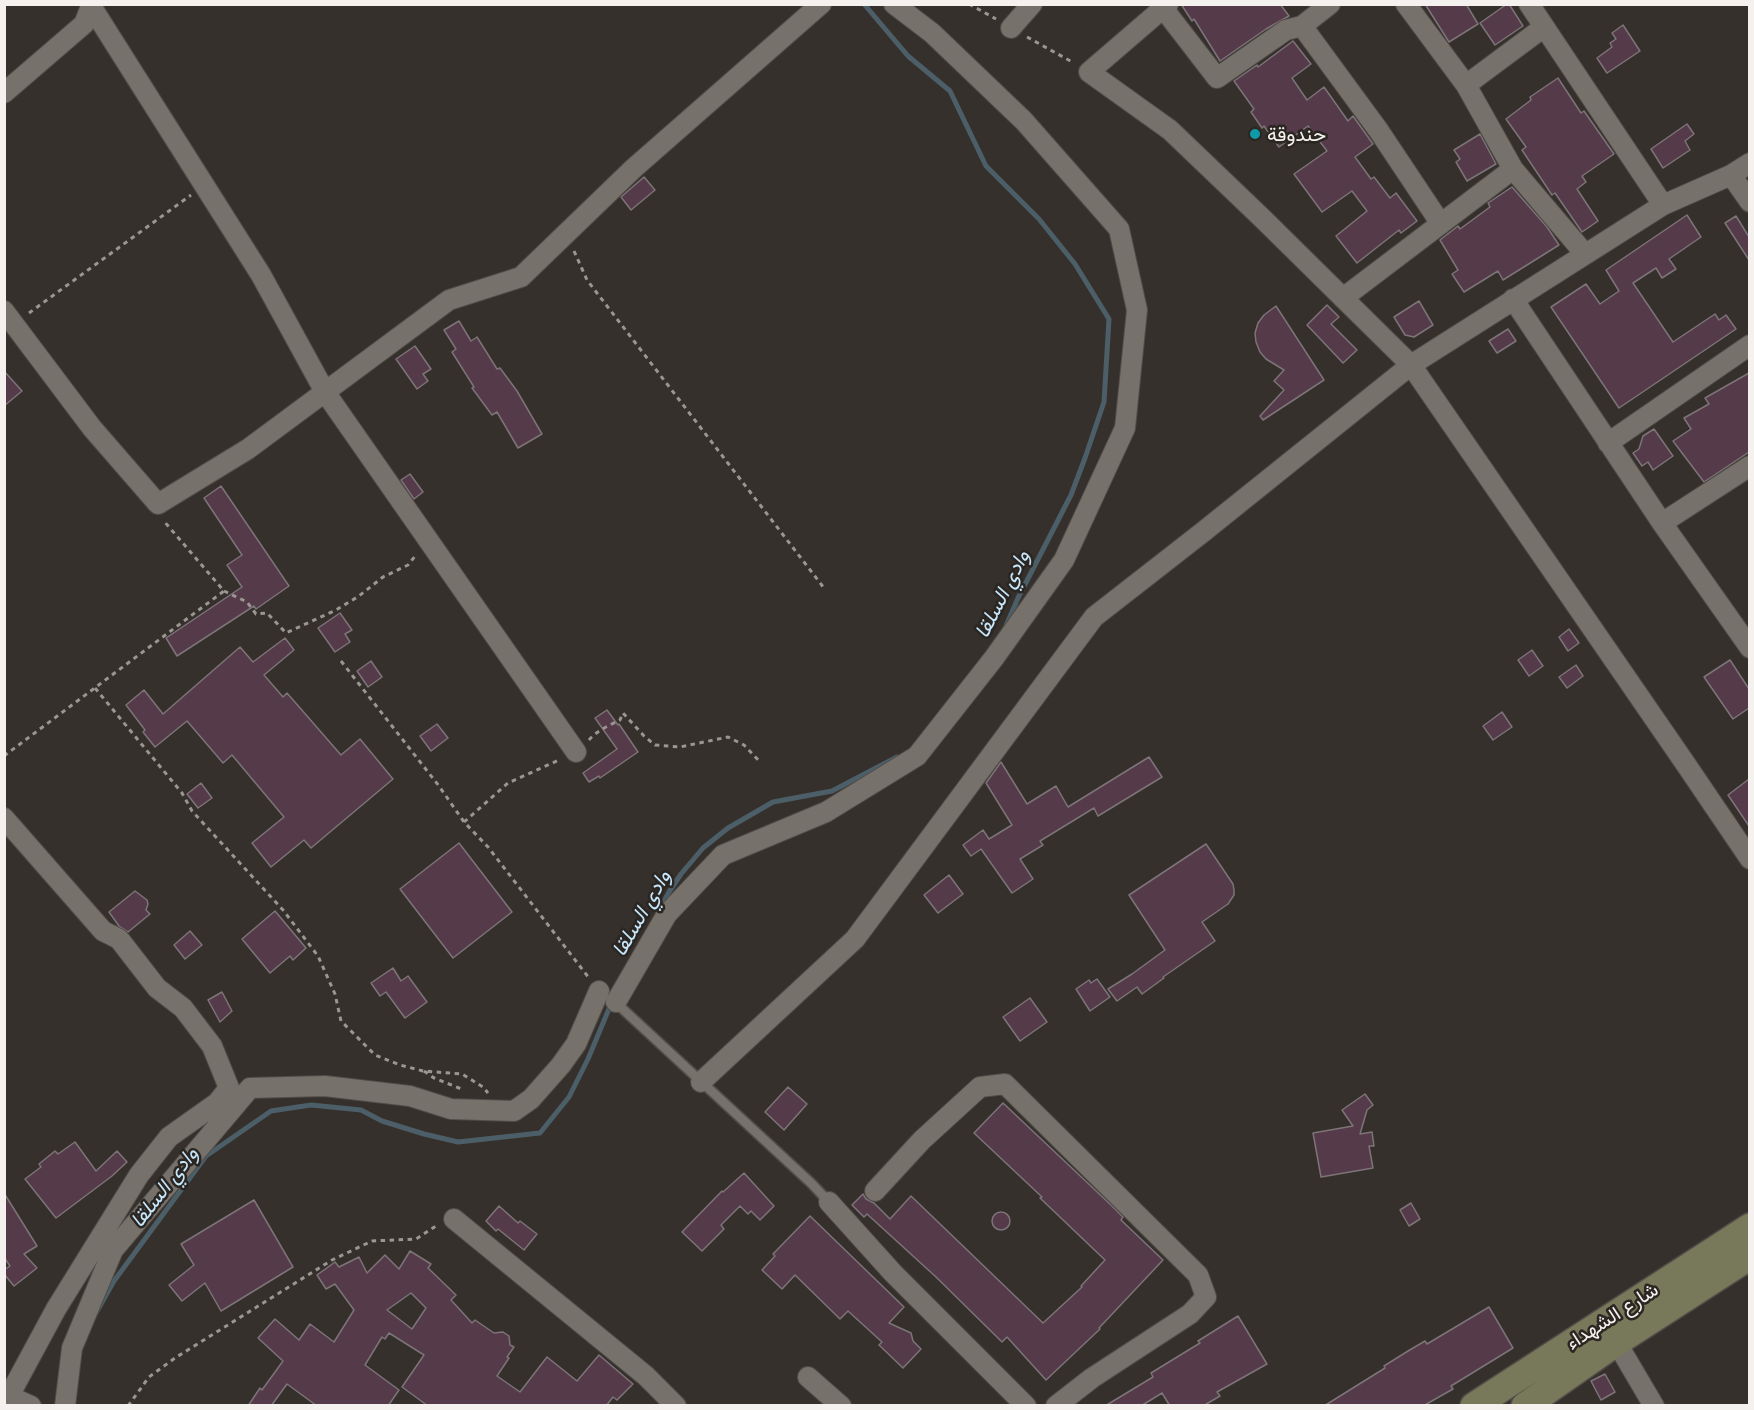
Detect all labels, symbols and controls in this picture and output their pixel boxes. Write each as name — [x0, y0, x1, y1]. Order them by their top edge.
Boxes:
place label: حندوقة — [1267, 122, 1326, 146]
marker: حندوقة — [1248, 127, 1262, 141]
water label: وادي السلقا — [969, 546, 1035, 642]
water label: وادي السلقا — [606, 865, 676, 961]
water label: وادي السلقا — [125, 1142, 203, 1232]
street label: شارع الشهداء — [1561, 1277, 1663, 1355]

